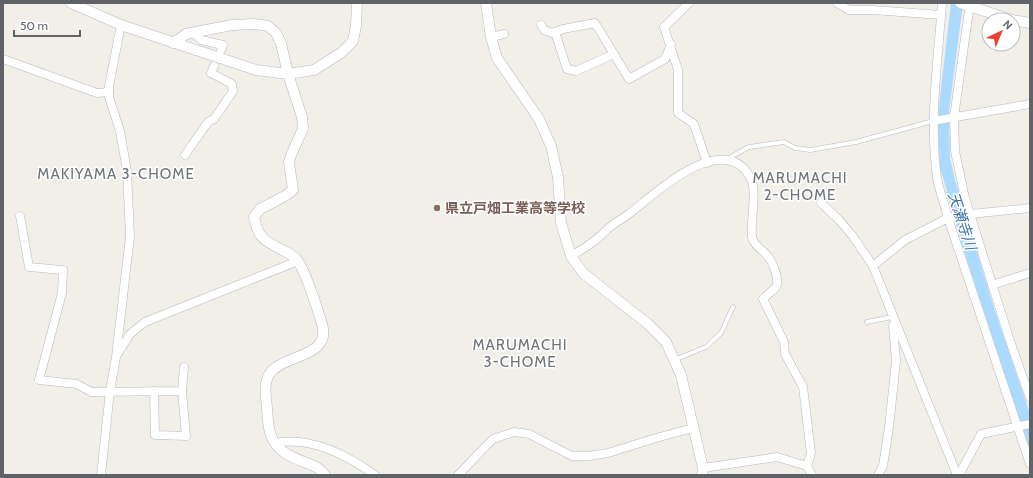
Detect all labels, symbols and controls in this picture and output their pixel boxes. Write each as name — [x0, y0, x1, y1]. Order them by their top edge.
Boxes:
scale bar — [14, 12, 80, 38]
north arrow — [981, 12, 1021, 52]
text: N — [1000, 17, 1016, 33]
text: 50 m — [20, 18, 48, 33]
district label: MAKIYAMA 3-CHOME — [37, 165, 195, 183]
district label: MARUMACHI 2-CHOME — [752, 169, 848, 204]
water label: 天瀬寺川 — [944, 190, 980, 254]
place label: 県立戸畑工業高等学校 — [445, 199, 585, 217]
marker: 県立戸畑工業高等学校 — [432, 203, 442, 213]
district label: MARUMACHI 3-CHOME — [472, 336, 568, 371]

